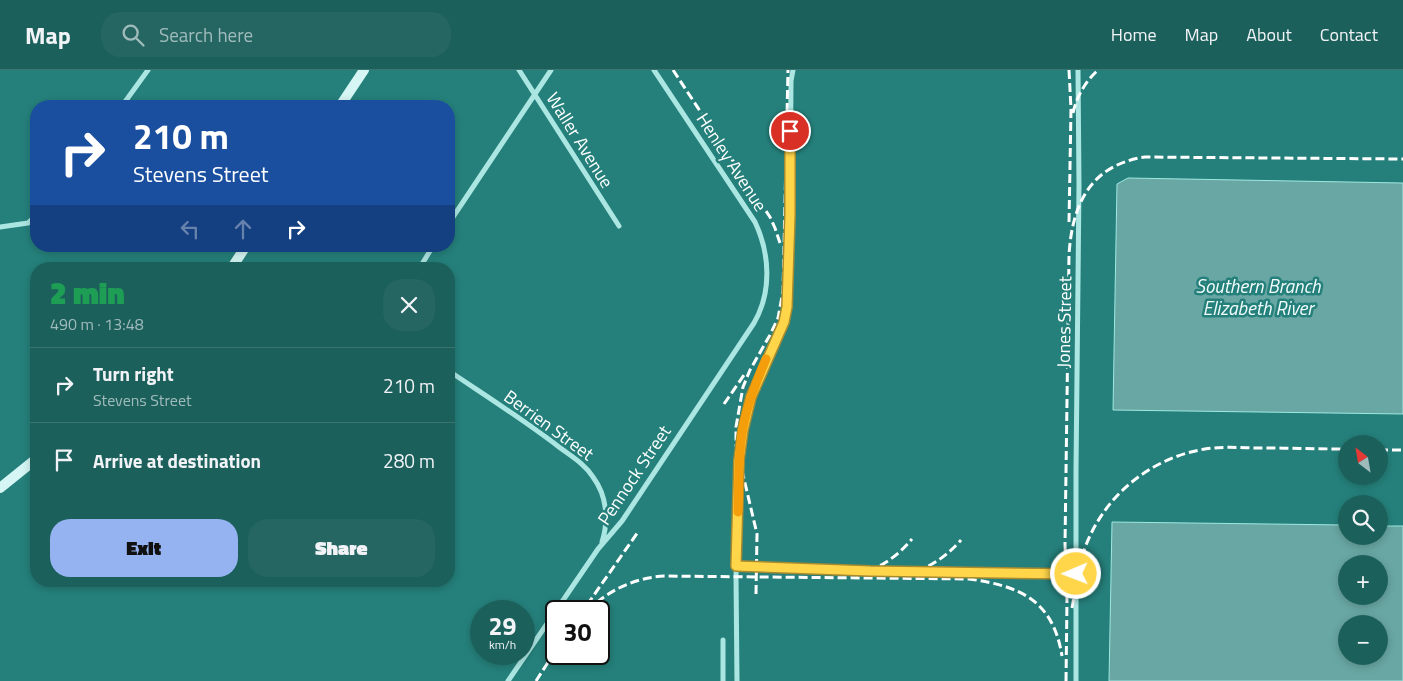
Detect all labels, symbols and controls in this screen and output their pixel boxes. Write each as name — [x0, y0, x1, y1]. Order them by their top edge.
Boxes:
search box — [101, 12, 451, 57]
text: Map — [25, 17, 71, 53]
text: Search here — [159, 20, 253, 49]
icon: search — [119, 21, 147, 49]
text: Home — [1111, 21, 1157, 48]
text: Map — [1185, 21, 1218, 48]
text: About — [1246, 21, 1292, 48]
text: Contact — [1320, 21, 1378, 48]
street label: Waller Avenue — [540, 87, 620, 193]
street label: Henley Avenue — [690, 107, 774, 217]
text: 210 m — [133, 109, 229, 163]
pin — [769, 110, 811, 152]
icon: arrive — [776, 117, 804, 145]
icon: right — [50, 120, 115, 185]
text: Stevens Street — [133, 157, 268, 191]
icon: left — [176, 215, 204, 243]
icon: ahead — [229, 215, 257, 243]
icon: right — [282, 215, 310, 243]
text: 2 min — [50, 270, 125, 316]
water label: Southern Branch Elizabeth River — [1195, 271, 1321, 322]
street label: Jones Street — [1050, 275, 1078, 368]
button: close — [383, 279, 435, 331]
text: 490 m · 13:48 — [50, 312, 144, 336]
text: Turn right — [93, 359, 174, 388]
icon: right — [50, 371, 78, 399]
text: 210 m — [383, 371, 435, 400]
street label: Berrien Street — [498, 383, 600, 467]
text: Stevens Street — [93, 388, 192, 412]
street label: Pennock Street — [591, 419, 678, 530]
north arrow — [1338, 435, 1388, 485]
map controls — [1338, 435, 1388, 665]
icon: arrive — [50, 446, 78, 474]
text: Arrive at destination — [93, 446, 261, 475]
text: 280 m — [383, 446, 435, 475]
button: search — [1338, 495, 1388, 545]
button: Exit — [50, 519, 238, 577]
button: Share — [248, 519, 435, 577]
position arrow — [1049, 547, 1101, 599]
button: + — [1338, 555, 1388, 605]
speed limit sign: 30 — [545, 600, 610, 665]
text: 29 — [488, 607, 517, 645]
button: − — [1338, 615, 1388, 665]
text: km/h — [489, 635, 516, 654]

